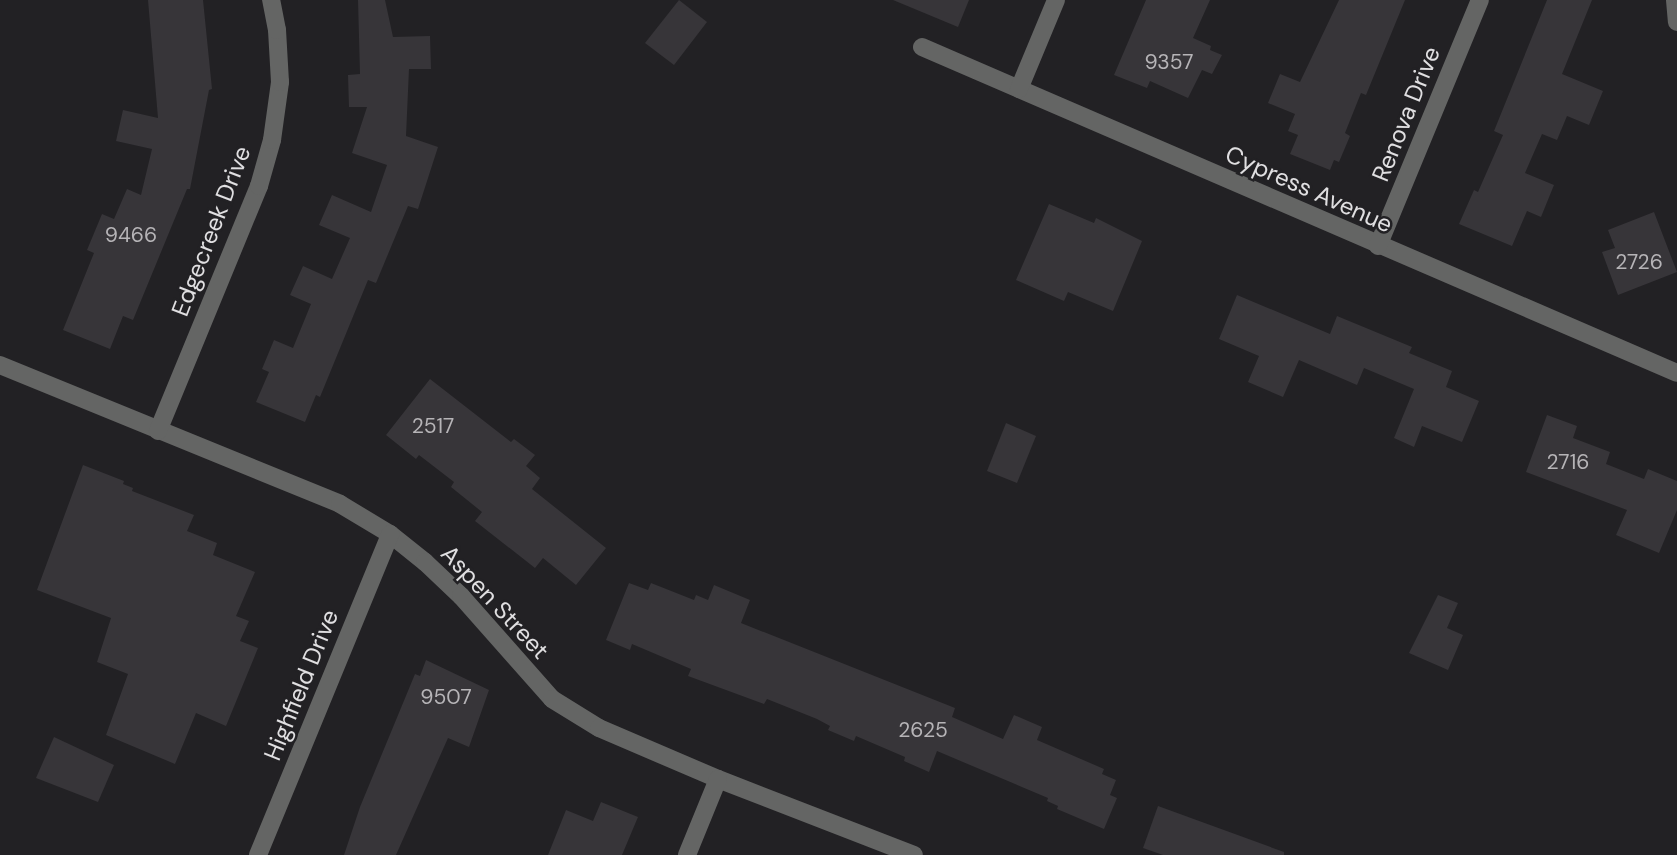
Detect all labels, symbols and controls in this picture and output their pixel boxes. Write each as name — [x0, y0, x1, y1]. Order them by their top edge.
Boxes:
street label: Renova Drive — [1366, 42, 1446, 186]
house number: 9357 — [1145, 49, 1193, 75]
street label: Cypress Avenue — [1221, 139, 1397, 239]
street label: Edgecreek Drive — [165, 142, 257, 320]
house number: 9466 — [105, 222, 157, 248]
house number: 2726 — [1615, 249, 1663, 275]
house number: 2517 — [412, 413, 454, 439]
house number: 2716 — [1547, 449, 1589, 475]
street label: Aspen Street — [435, 539, 555, 665]
street label: Highfield Drive — [258, 605, 344, 765]
house number: 9507 — [420, 684, 472, 710]
house number: 2625 — [898, 717, 948, 743]

